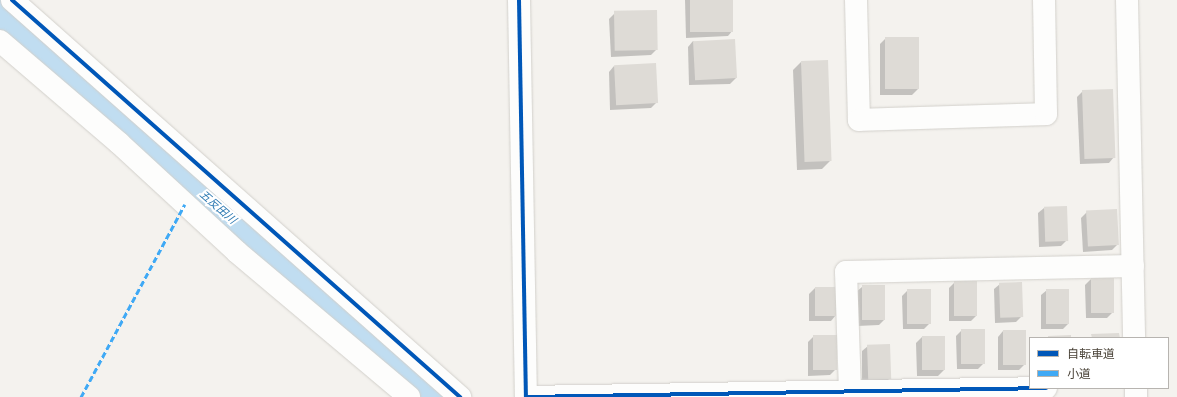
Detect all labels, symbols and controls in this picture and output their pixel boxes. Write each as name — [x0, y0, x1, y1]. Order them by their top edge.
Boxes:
water label: 五反田川 — [197, 188, 239, 226]
legend — [1029, 337, 1169, 389]
text: 自転車道 — [1067, 344, 1115, 363]
text: 小道 — [1067, 364, 1091, 383]

